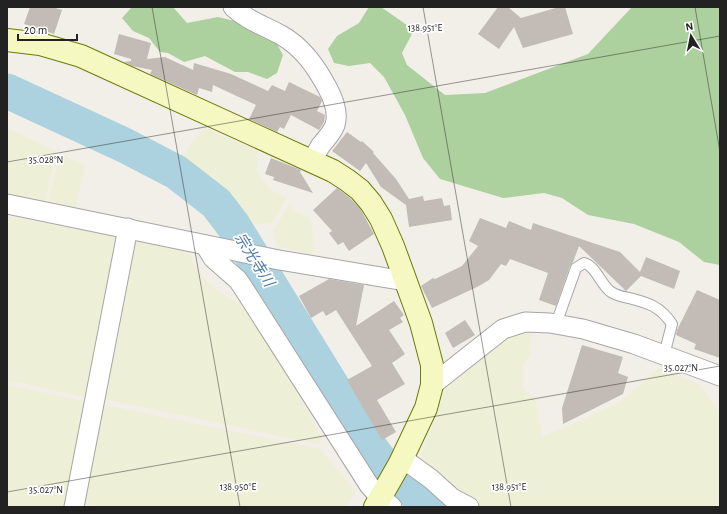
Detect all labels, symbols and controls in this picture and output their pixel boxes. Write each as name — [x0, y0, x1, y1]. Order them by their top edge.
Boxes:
scale bar — [18, 16, 77, 42]
north arrow — [671, 16, 711, 56]
text: N — [685, 21, 694, 33]
text: 138.951°E — [408, 23, 443, 33]
text: 20 m — [24, 24, 47, 36]
text: 35.028°N — [29, 155, 63, 165]
water label: 宗光寺川 — [232, 230, 278, 291]
text: 35.027°N — [664, 363, 698, 373]
text: 138.950°E — [220, 482, 256, 492]
text: 138.951°E — [492, 482, 527, 492]
text: 35.027°N — [29, 485, 63, 495]

